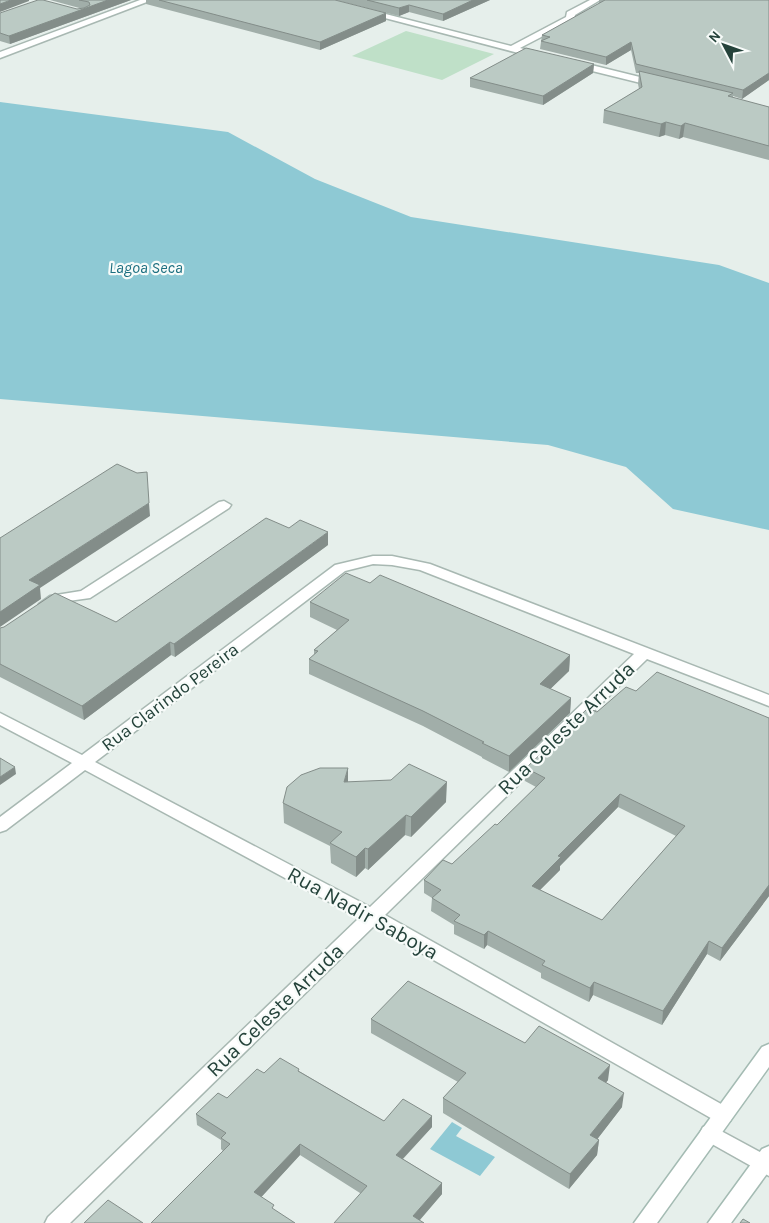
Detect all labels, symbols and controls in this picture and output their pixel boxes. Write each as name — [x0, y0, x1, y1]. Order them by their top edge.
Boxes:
north arrow — [699, 20, 749, 70]
text: N — [705, 27, 724, 46]
water label: Lagoa Seca — [109, 258, 183, 277]
street label: Rua Clarindo Pereira — [97, 638, 243, 756]
street label: Rua Celeste Arruda — [493, 656, 639, 800]
street label: Rua Nadir Saboya — [283, 862, 443, 964]
street label: Rua Celeste Arruda — [202, 938, 348, 1082]

